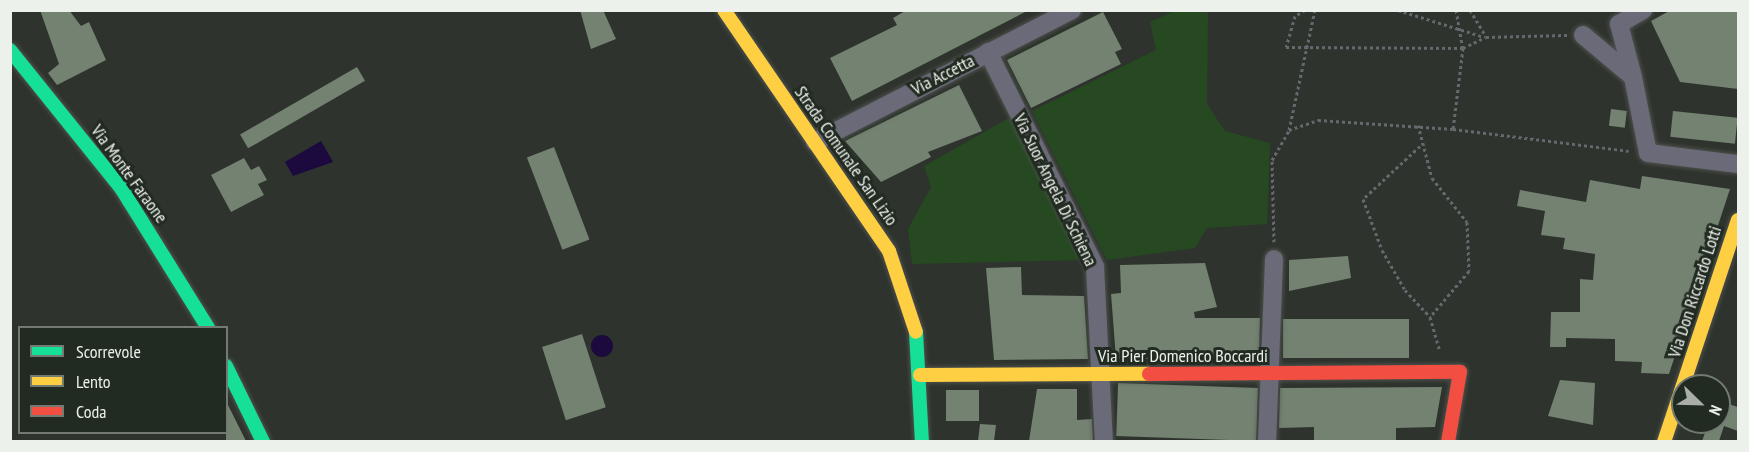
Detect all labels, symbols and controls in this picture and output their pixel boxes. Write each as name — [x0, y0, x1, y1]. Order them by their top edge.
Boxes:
street label: Via Accetta — [908, 50, 978, 100]
street label: Strada Comunale San Lizio — [790, 82, 902, 230]
street label: Via Suor Angela Di Schiena — [1009, 110, 1101, 270]
street label: Via Monte Faraone — [86, 121, 172, 227]
street label: Via Don Riccardo Lotti — [1664, 223, 1726, 361]
legend — [18, 326, 228, 434]
text: Scorrevole — [76, 340, 141, 363]
street label: Via Pier Domenico Boccardi — [1098, 345, 1268, 367]
text: Lento — [76, 370, 111, 393]
north arrow — [1671, 374, 1731, 434]
text: Coda — [76, 400, 107, 423]
text: N — [1705, 402, 1727, 418]

